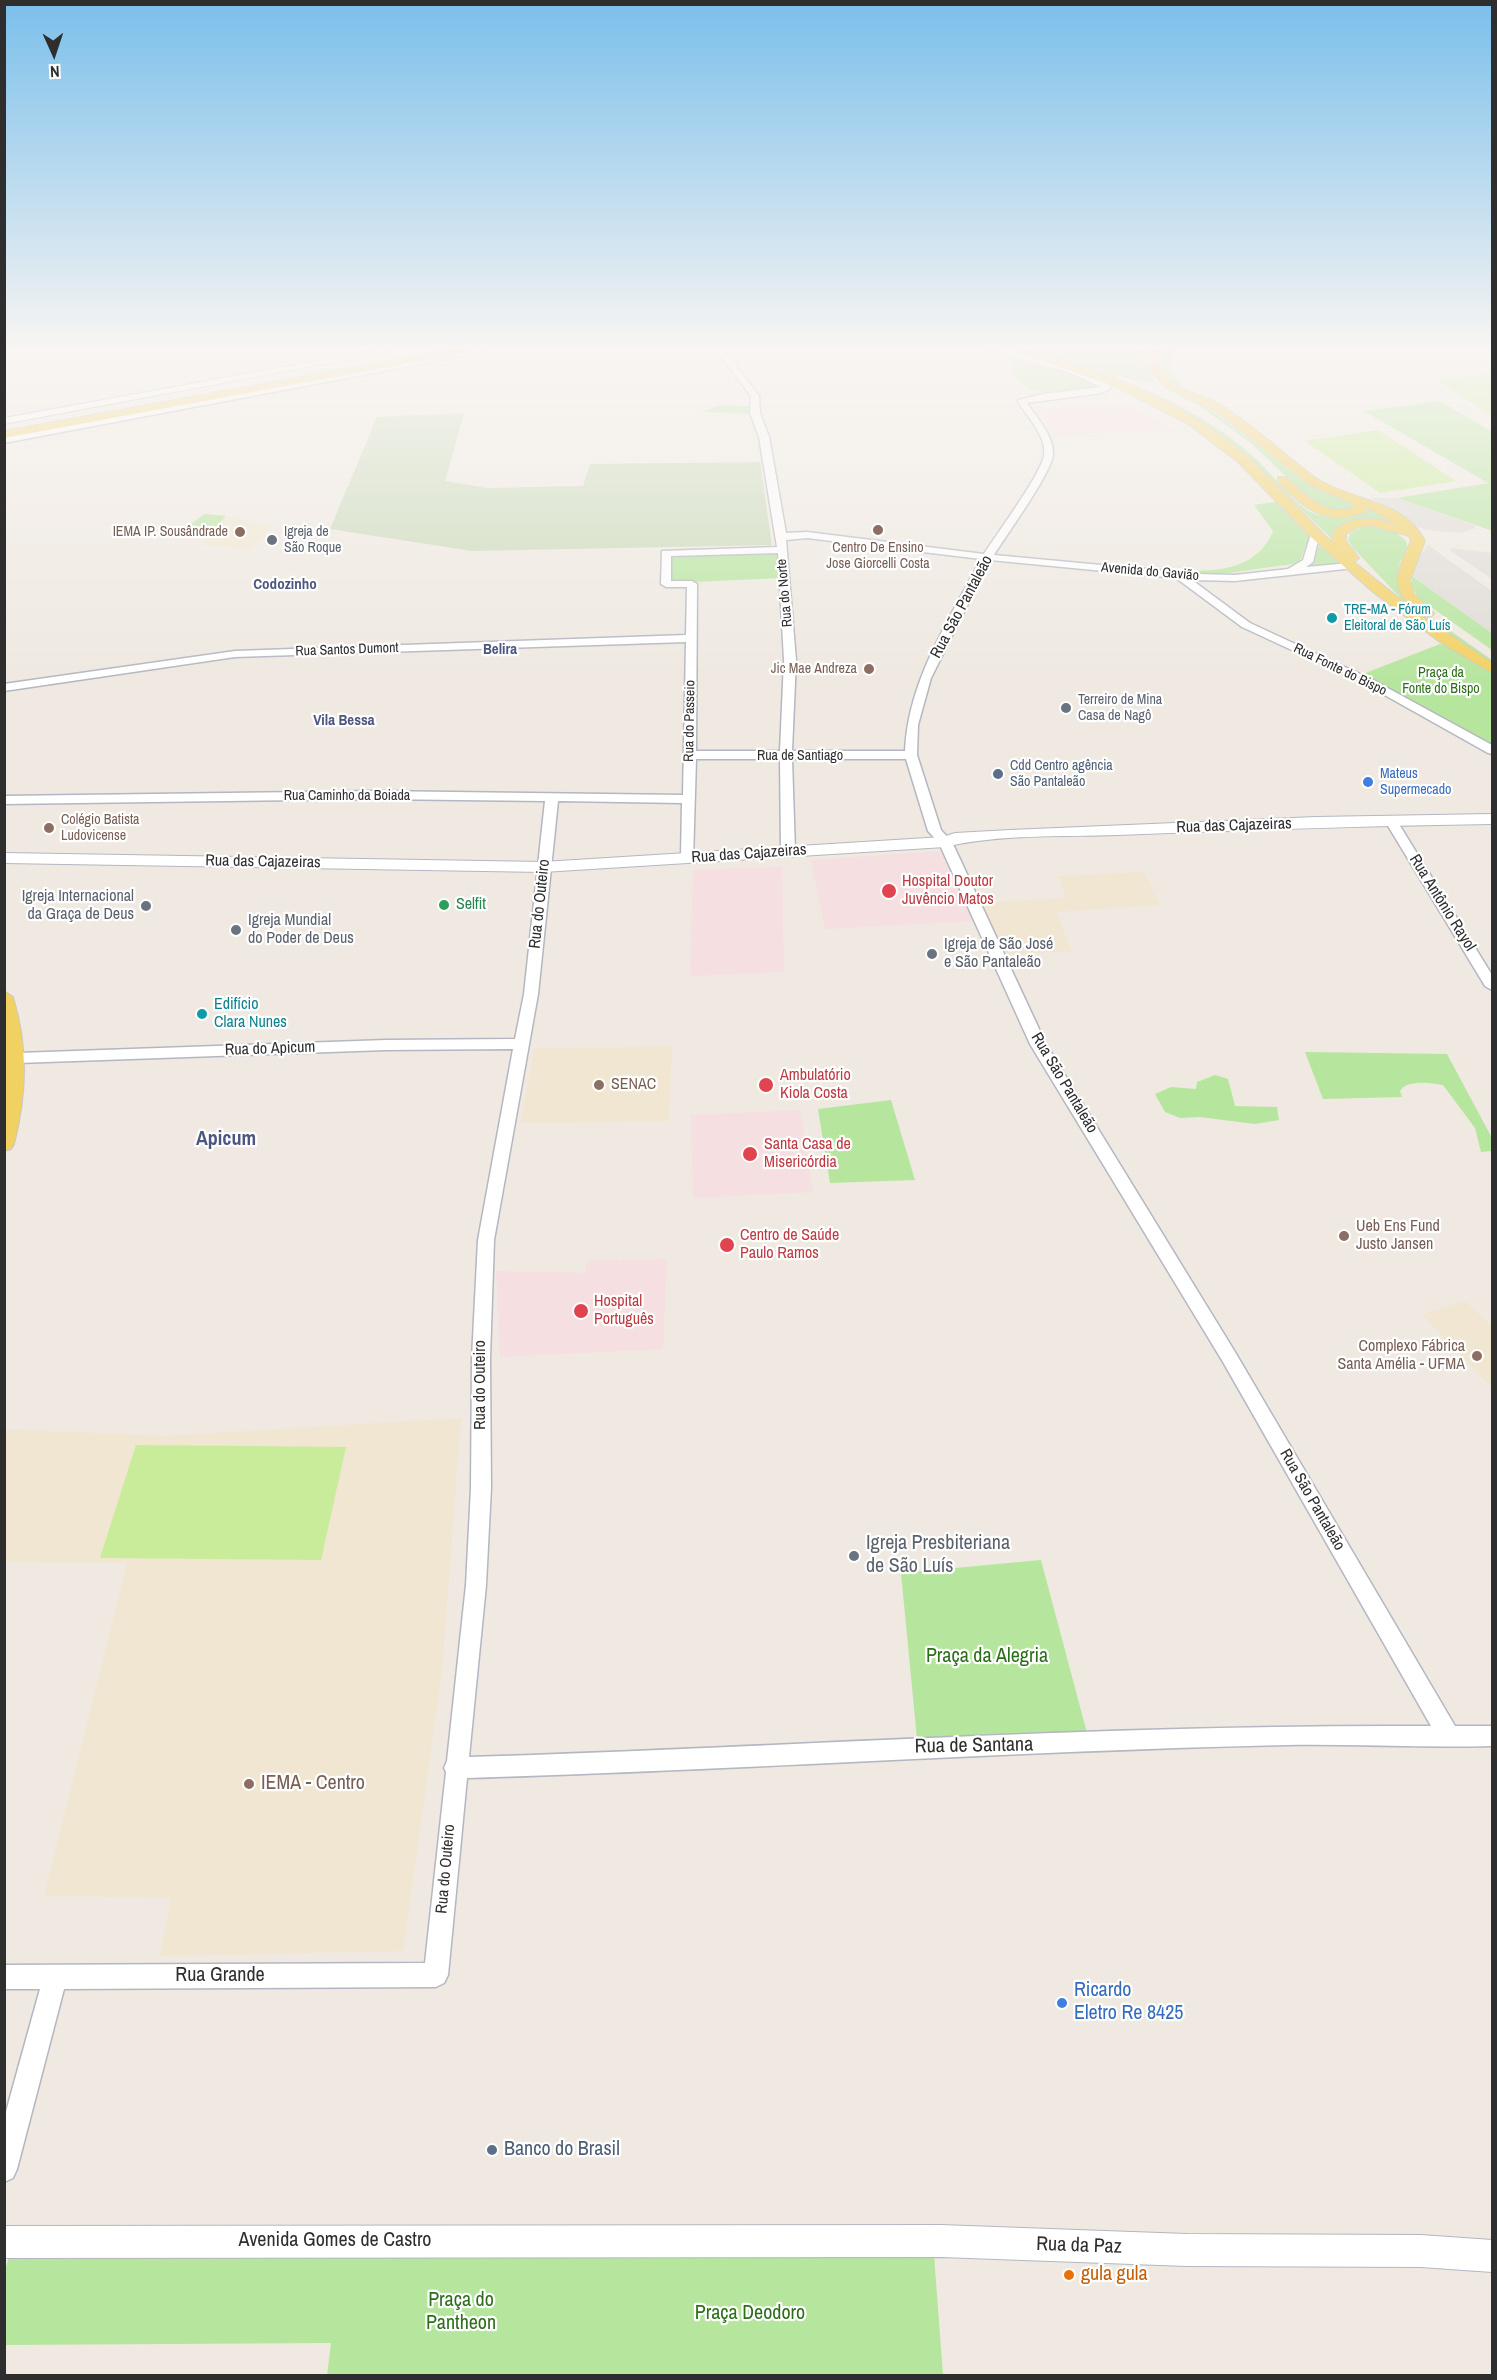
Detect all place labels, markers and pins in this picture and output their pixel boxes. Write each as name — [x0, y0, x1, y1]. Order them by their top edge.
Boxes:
marker: Centro De Ensino Jose Giorcelli Costa — [871, 523, 885, 537]
place label: IEMA IP. Sousândrade — [113, 524, 228, 540]
place label: Igreja de São Roque — [284, 524, 341, 556]
marker: IEMA IP. Sousândrade — [233, 525, 247, 539]
marker: Igreja de São Roque — [265, 533, 279, 547]
place label: Centro De Ensino Jose Giorcelli Costa — [826, 540, 930, 572]
place label: TRE-MA - Fórum Eleitoral de São Luís — [1344, 602, 1451, 634]
marker: TRE-MA - Fórum Eleitoral de São Luís — [1325, 611, 1339, 625]
place label: Jic Mae Andreza — [771, 661, 857, 677]
marker: Jic Mae Andreza — [862, 662, 876, 676]
place label: Terreiro de Mina Casa de Nagô — [1078, 692, 1162, 724]
marker: Terreiro de Mina Casa de Nagô — [1059, 701, 1073, 715]
place label: Cdd Centro agência São Pantaleão — [1010, 758, 1113, 790]
place label: Mateus Supermecado — [1380, 766, 1451, 798]
marker: Cdd Centro agência São Pantaleão — [991, 767, 1005, 781]
marker: Mateus Supermecado — [1361, 775, 1375, 789]
place label: Colégio Batista Ludovicense — [61, 812, 139, 844]
marker: Colégio Batista Ludovicense — [42, 821, 56, 835]
place label: Hospital Doutor Juvêncio Matos — [902, 872, 994, 910]
marker: Hospital Doutor Juvêncio Matos — [880, 882, 898, 900]
place label: Igreja Internacional da Graça de Deus — [22, 887, 134, 925]
place label: Selfit — [456, 895, 486, 915]
marker: Selfit — [437, 898, 451, 912]
marker: Igreja Internacional da Graça de Deus — [139, 899, 153, 913]
place label: Igreja Mundial do Poder de Deus — [248, 911, 354, 949]
marker: Igreja Mundial do Poder de Deus — [229, 923, 243, 937]
place label: Igreja de São José e São Pantaleão — [944, 935, 1053, 973]
marker: Igreja de São José e São Pantaleão — [925, 947, 939, 961]
place label: Edifício Clara Nunes — [214, 995, 287, 1033]
marker: Edifício Clara Nunes — [195, 1007, 209, 1021]
place label: Ambulatório Kiola Costa — [780, 1066, 851, 1104]
place label: SENAC — [611, 1075, 656, 1095]
marker: Ambulatório Kiola Costa — [757, 1076, 775, 1094]
marker: SENAC — [592, 1078, 606, 1092]
place label: Santa Casa de Misericórdia — [764, 1135, 851, 1173]
marker: Santa Casa de Misericórdia — [741, 1145, 759, 1163]
place label: Ueb Ens Fund Justo Jansen — [1356, 1217, 1440, 1255]
place label: Centro de Saúde Paulo Ramos — [740, 1226, 839, 1264]
marker: Ueb Ens Fund Justo Jansen — [1337, 1229, 1351, 1243]
marker: Centro de Saúde Paulo Ramos — [718, 1236, 736, 1254]
place label: Hospital Português — [594, 1292, 654, 1330]
marker: Hospital Português — [572, 1302, 590, 1320]
place label: Complexo Fábrica Santa Amélia - UFMA — [1337, 1337, 1465, 1375]
marker: Complexo Fábrica Santa Amélia - UFMA — [1470, 1349, 1484, 1363]
place label: Igreja Presbiteriana de São Luís — [866, 1532, 1010, 1579]
marker: Igreja Presbiteriana de São Luís — [847, 1549, 861, 1563]
place label: IEMA - Centro — [261, 1772, 365, 1796]
marker: IEMA - Centro — [242, 1777, 256, 1791]
place label: Ricardo Eletro Re 8425 — [1074, 1979, 1183, 2026]
marker: Ricardo Eletro Re 8425 — [1055, 1996, 1069, 2010]
place label: Banco do Brasil — [504, 2138, 620, 2162]
marker: Banco do Brasil — [485, 2143, 499, 2157]
place label: gula gula — [1081, 2263, 1148, 2287]
marker: gula gula — [1062, 2268, 1076, 2282]

